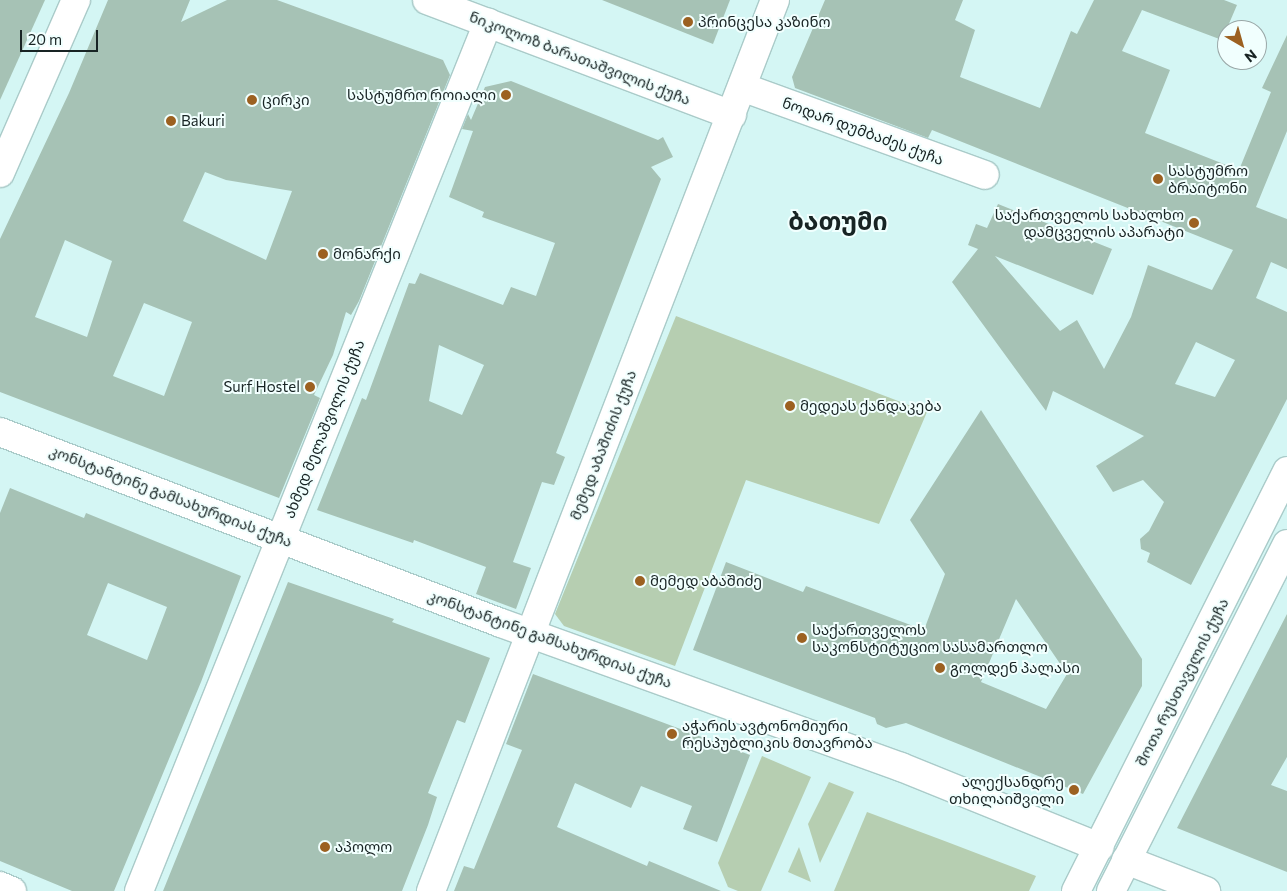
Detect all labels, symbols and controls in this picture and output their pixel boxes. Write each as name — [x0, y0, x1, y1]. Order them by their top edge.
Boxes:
street label: ნიკოლოზ ბარათაშვილის ქუჩა — [467, 7, 693, 109]
place label: პრინცესა კაზინო — [698, 13, 831, 31]
marker: პრინცესა კაზინო — [682, 16, 694, 28]
scale bar — [22, 20, 100, 52]
north arrow — [1217, 20, 1267, 70]
text: 20 m — [28, 30, 62, 48]
text: N — [1242, 46, 1260, 66]
place label: სასტუმრო როიალი — [347, 86, 496, 104]
marker: სასტუმრო როიალი — [500, 89, 512, 101]
place label: ცირკი — [262, 91, 310, 109]
street label: ნოდარ დუმბაძეს ქუჩა — [780, 93, 946, 169]
marker: ცირკი — [246, 94, 258, 106]
place label: Bakuri — [181, 112, 225, 130]
marker: Bakuri — [165, 115, 177, 127]
place label: სასტუმრო ბრაიტონი — [1168, 161, 1248, 196]
marker: სასტუმრო ბრაიტონი — [1152, 173, 1164, 185]
district label: ბათუმი — [788, 205, 888, 235]
place label: საქართველოს სახალხო დამცველის აპარატი — [995, 205, 1184, 240]
marker: საქართველოს სახალხო დამცველის აპარატი — [1188, 217, 1200, 229]
place label: მონარქი — [333, 245, 401, 263]
marker: მონარქი — [317, 248, 329, 260]
street label: ახმედ მელაშვილის ქუჩა — [280, 337, 368, 521]
street label: მემედ აბაშიძის ქუჩა — [566, 367, 640, 523]
place label: Surf Hostel — [223, 378, 300, 396]
marker: Surf Hostel — [304, 381, 316, 393]
place label: მედეას ქანდაკება — [800, 397, 942, 415]
marker: მედეას ქანდაკება — [784, 400, 796, 412]
street label: კონსტანტინე გამსახურდიას ქუჩა — [47, 441, 295, 551]
place label: მემედ აბაშიძე — [650, 572, 762, 590]
marker: მემედ აბაშიძე — [634, 575, 646, 587]
street label: კონსტანტინე გამსახურდიას ქუჩა — [425, 586, 675, 692]
street label: შოთა რუსთაველის ქუჩა — [1132, 595, 1232, 769]
place label: საქართველოს საკონსტიტუციო სასამართლო — [812, 620, 1048, 655]
marker: საქართველოს საკონსტიტუციო სასამართლო — [796, 632, 808, 644]
place label: გოლდენ პალასი — [950, 659, 1080, 677]
marker: გოლდენ პალასი — [934, 662, 946, 674]
place label: აჭარის ავტონომიური რესპუბლიკის მთავრობა — [682, 716, 873, 751]
marker: აჭარის ავტონომიური რესპუბლიკის მთავრობა — [666, 728, 678, 740]
place label: ალექსანდრე თხილაიშვილი — [949, 772, 1064, 807]
marker: ალექსანდრე თხილაიშვილი — [1068, 784, 1080, 796]
place label: აპოლო — [335, 838, 392, 856]
marker: აპოლო — [319, 841, 331, 853]

